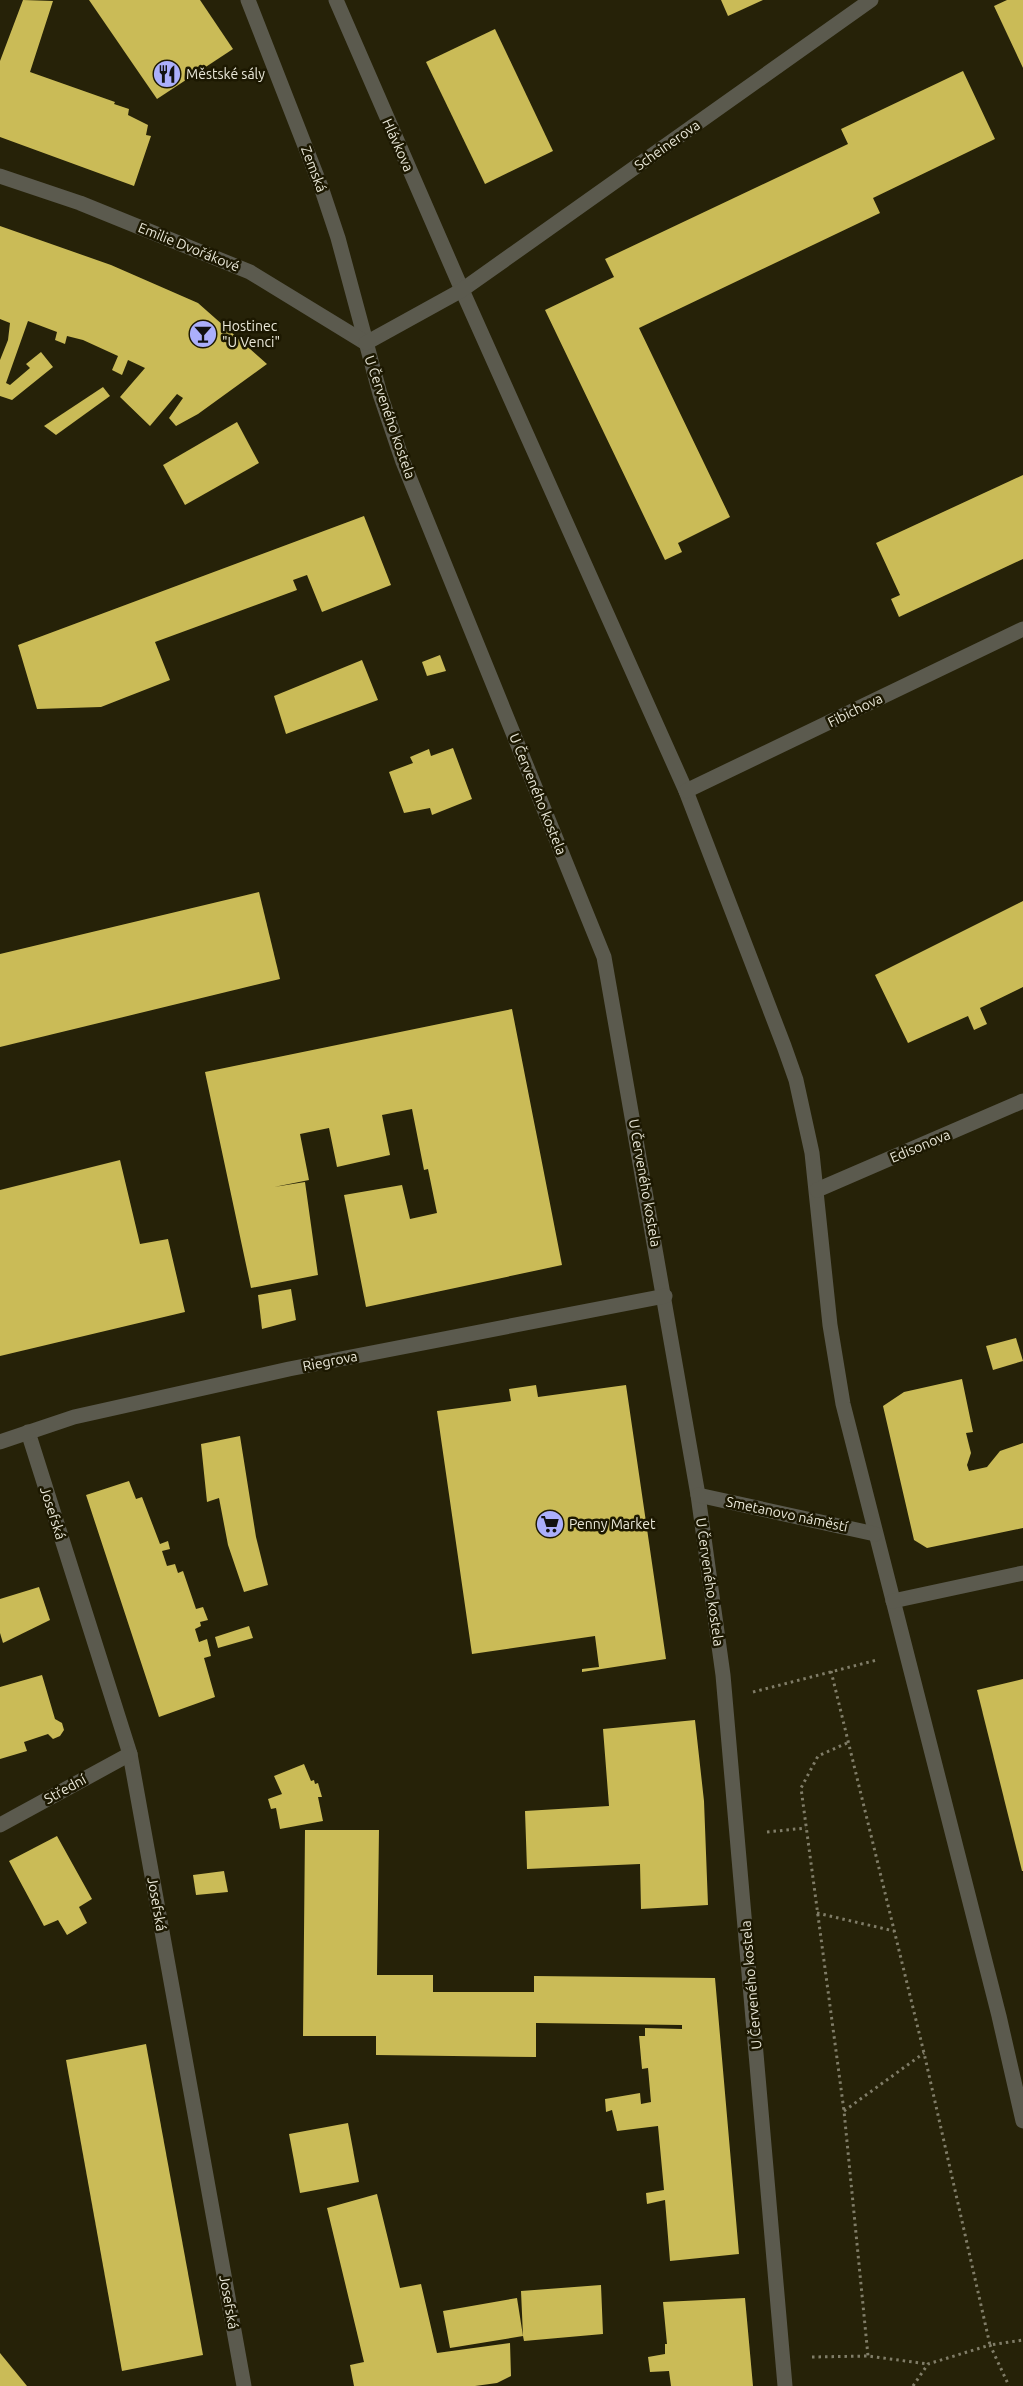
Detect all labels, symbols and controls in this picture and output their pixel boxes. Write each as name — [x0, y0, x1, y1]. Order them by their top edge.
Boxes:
restaurant icon: Městské sály — [152, 59, 182, 89]
place label: Městské sály — [186, 66, 265, 82]
street label: Hlávkova — [379, 116, 417, 174]
street label: Scheinerova — [631, 117, 703, 173]
street label: Zemská — [298, 144, 330, 194]
street label: Emilie Dvořákové — [136, 219, 242, 275]
place label: Hostinec "U Venci" — [222, 318, 280, 350]
bar icon: Hostinec "U Venci" — [188, 319, 218, 349]
street label: U Červeného kostela — [361, 353, 420, 481]
street label: Fibichova — [825, 690, 885, 730]
street label: U Červeného kostela — [506, 731, 571, 857]
street label: U Červeného kostela — [626, 1118, 665, 1248]
street label: Edisonova — [888, 1126, 952, 1166]
street label: Riegrova — [301, 1348, 359, 1374]
street label: Josefská — [37, 1485, 69, 1541]
street label: Smetanovo náměstí — [725, 1493, 850, 1535]
supermarket icon: Penny Market — [535, 1509, 565, 1539]
place label: Penny Market — [569, 1516, 656, 1532]
street label: U Červeného kostela — [693, 1517, 728, 1647]
street label: Střední — [41, 1771, 89, 1807]
street label: Josefská — [144, 1876, 170, 1932]
street label: U Červeného kostela — [736, 1920, 765, 2050]
street label: Josefská — [216, 2274, 242, 2330]

